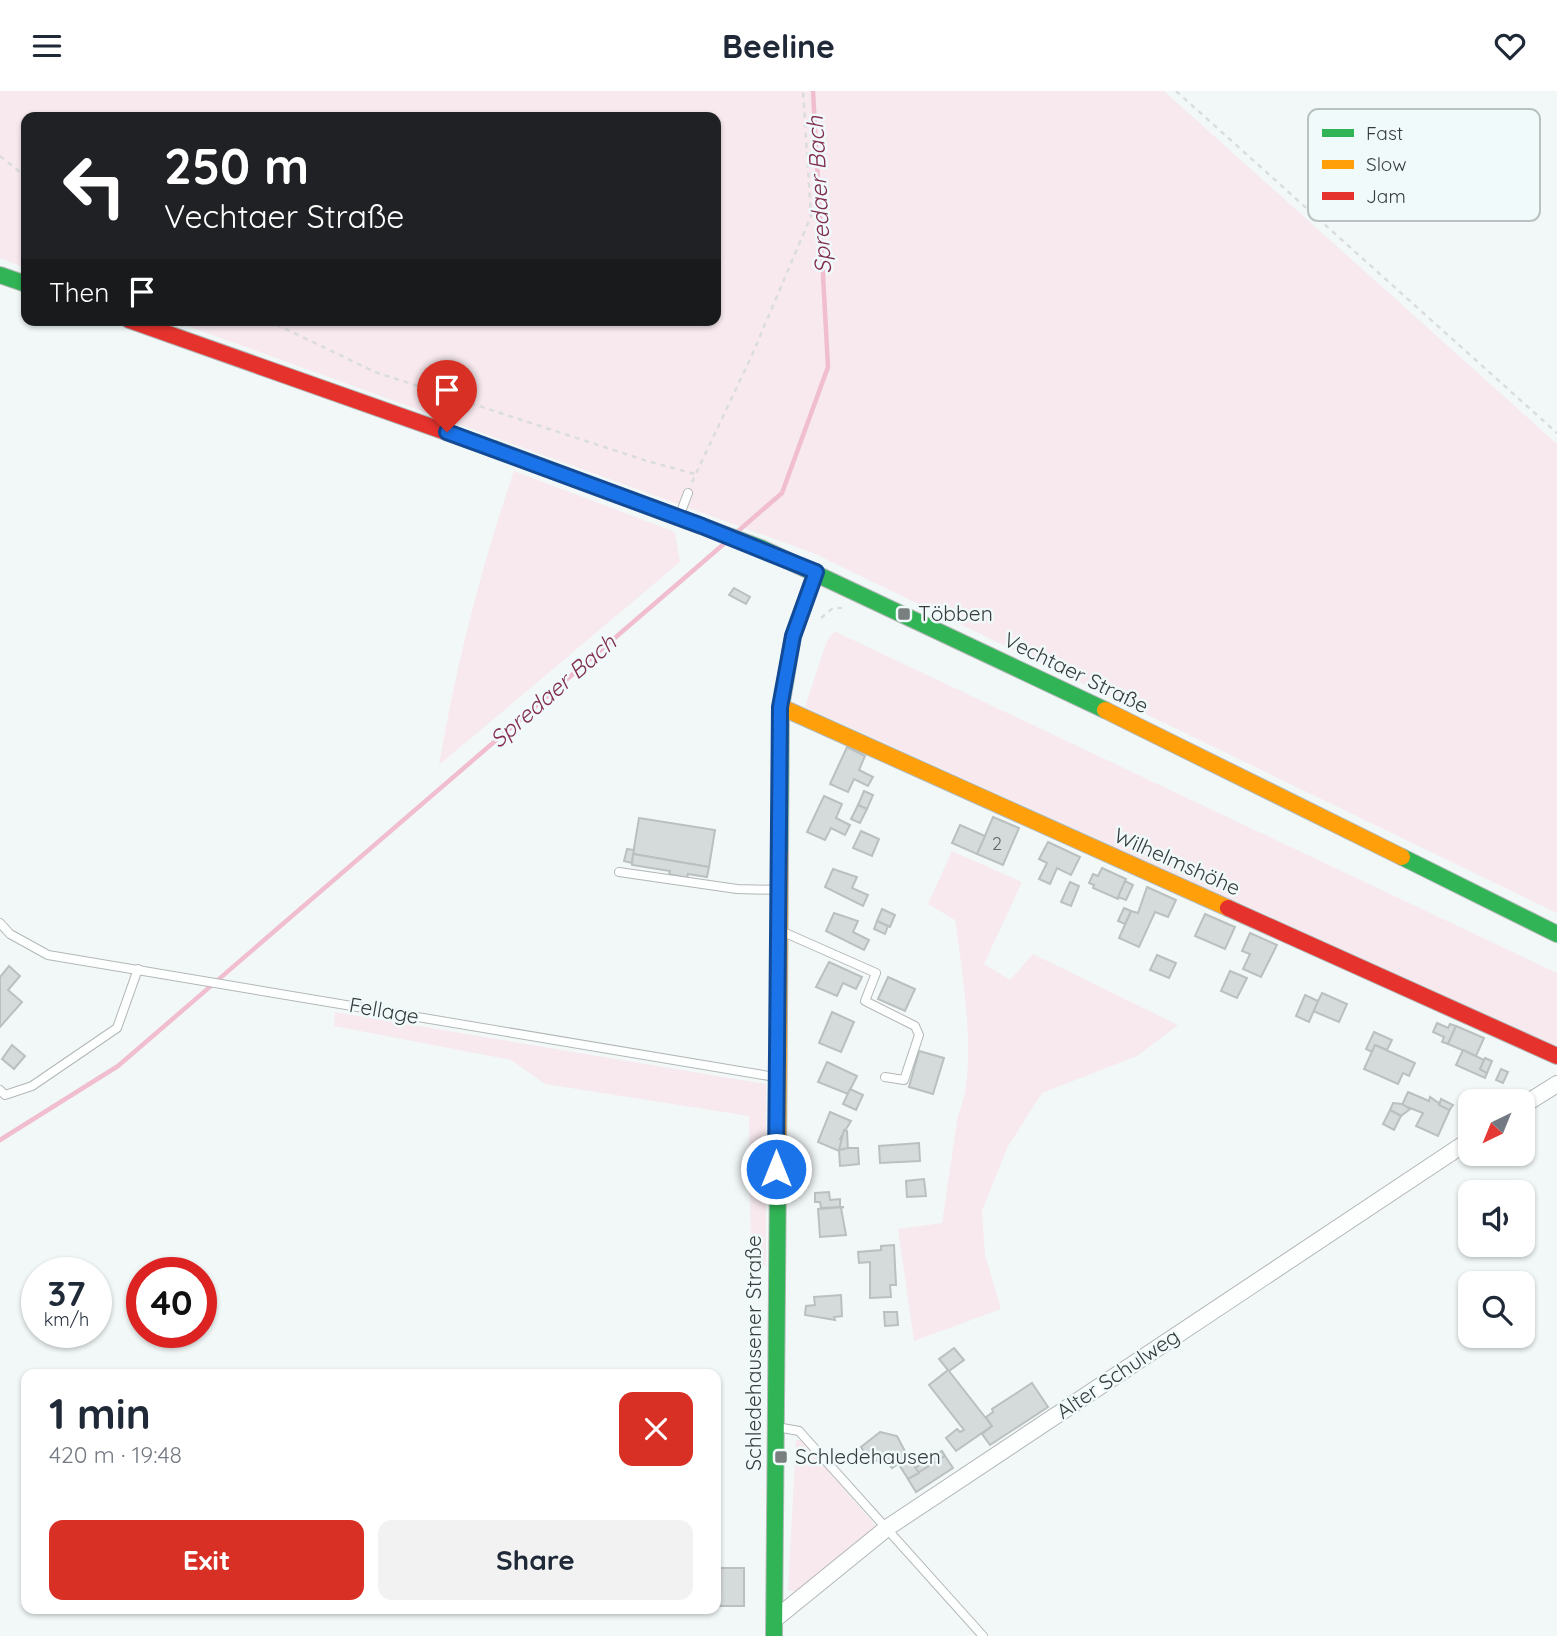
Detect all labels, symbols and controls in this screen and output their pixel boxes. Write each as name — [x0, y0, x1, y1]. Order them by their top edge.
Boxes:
text: Beeline — [722, 26, 835, 66]
icon: menu — [28, 27, 66, 65]
icon: heart — [1491, 27, 1529, 65]
legend — [1308, 109, 1540, 221]
water label: Spredaer Bach — [800, 114, 837, 275]
text: Fast — [1366, 121, 1403, 145]
text: 250 m — [164, 135, 309, 196]
icon: left — [49, 140, 140, 231]
text: Slow — [1366, 152, 1407, 176]
text: Jam — [1366, 184, 1406, 208]
text: Vechtaer Straße — [164, 196, 404, 236]
icon: arrive — [123, 273, 161, 311]
text: Then — [49, 276, 109, 309]
pin — [417, 360, 477, 432]
icon: arrive — [428, 371, 466, 409]
place label: Többen — [918, 600, 993, 626]
marker: Többen — [896, 606, 912, 622]
street label: Vechtaer Straße — [1000, 626, 1153, 718]
water label: Spredaer Bach — [483, 627, 623, 753]
street label: Wilhelmshöhe — [1110, 822, 1245, 901]
house number: 2 — [992, 832, 1002, 855]
street label: Fellage — [347, 991, 421, 1029]
north arrow — [1458, 1089, 1535, 1165]
map controls — [1458, 1089, 1535, 1348]
position arrow — [739, 1132, 813, 1206]
button: sound — [1458, 1180, 1535, 1257]
street label: Schledehausener Straße — [740, 1235, 766, 1471]
speed limit sign: 40 — [126, 1257, 217, 1348]
text: 37 — [47, 1271, 86, 1315]
button: search — [1458, 1271, 1535, 1348]
text: km/h — [44, 1308, 89, 1331]
street label: Alter Schulweg — [1051, 1322, 1184, 1424]
text: 1 min — [49, 1387, 151, 1440]
button: close — [619, 1392, 693, 1466]
text: 420 m · 19:48 — [49, 1440, 182, 1469]
place label: Schledehausen — [795, 1443, 941, 1469]
marker: Schledehausen — [773, 1449, 789, 1465]
button: Exit — [49, 1520, 364, 1600]
button: Share — [378, 1520, 693, 1600]

